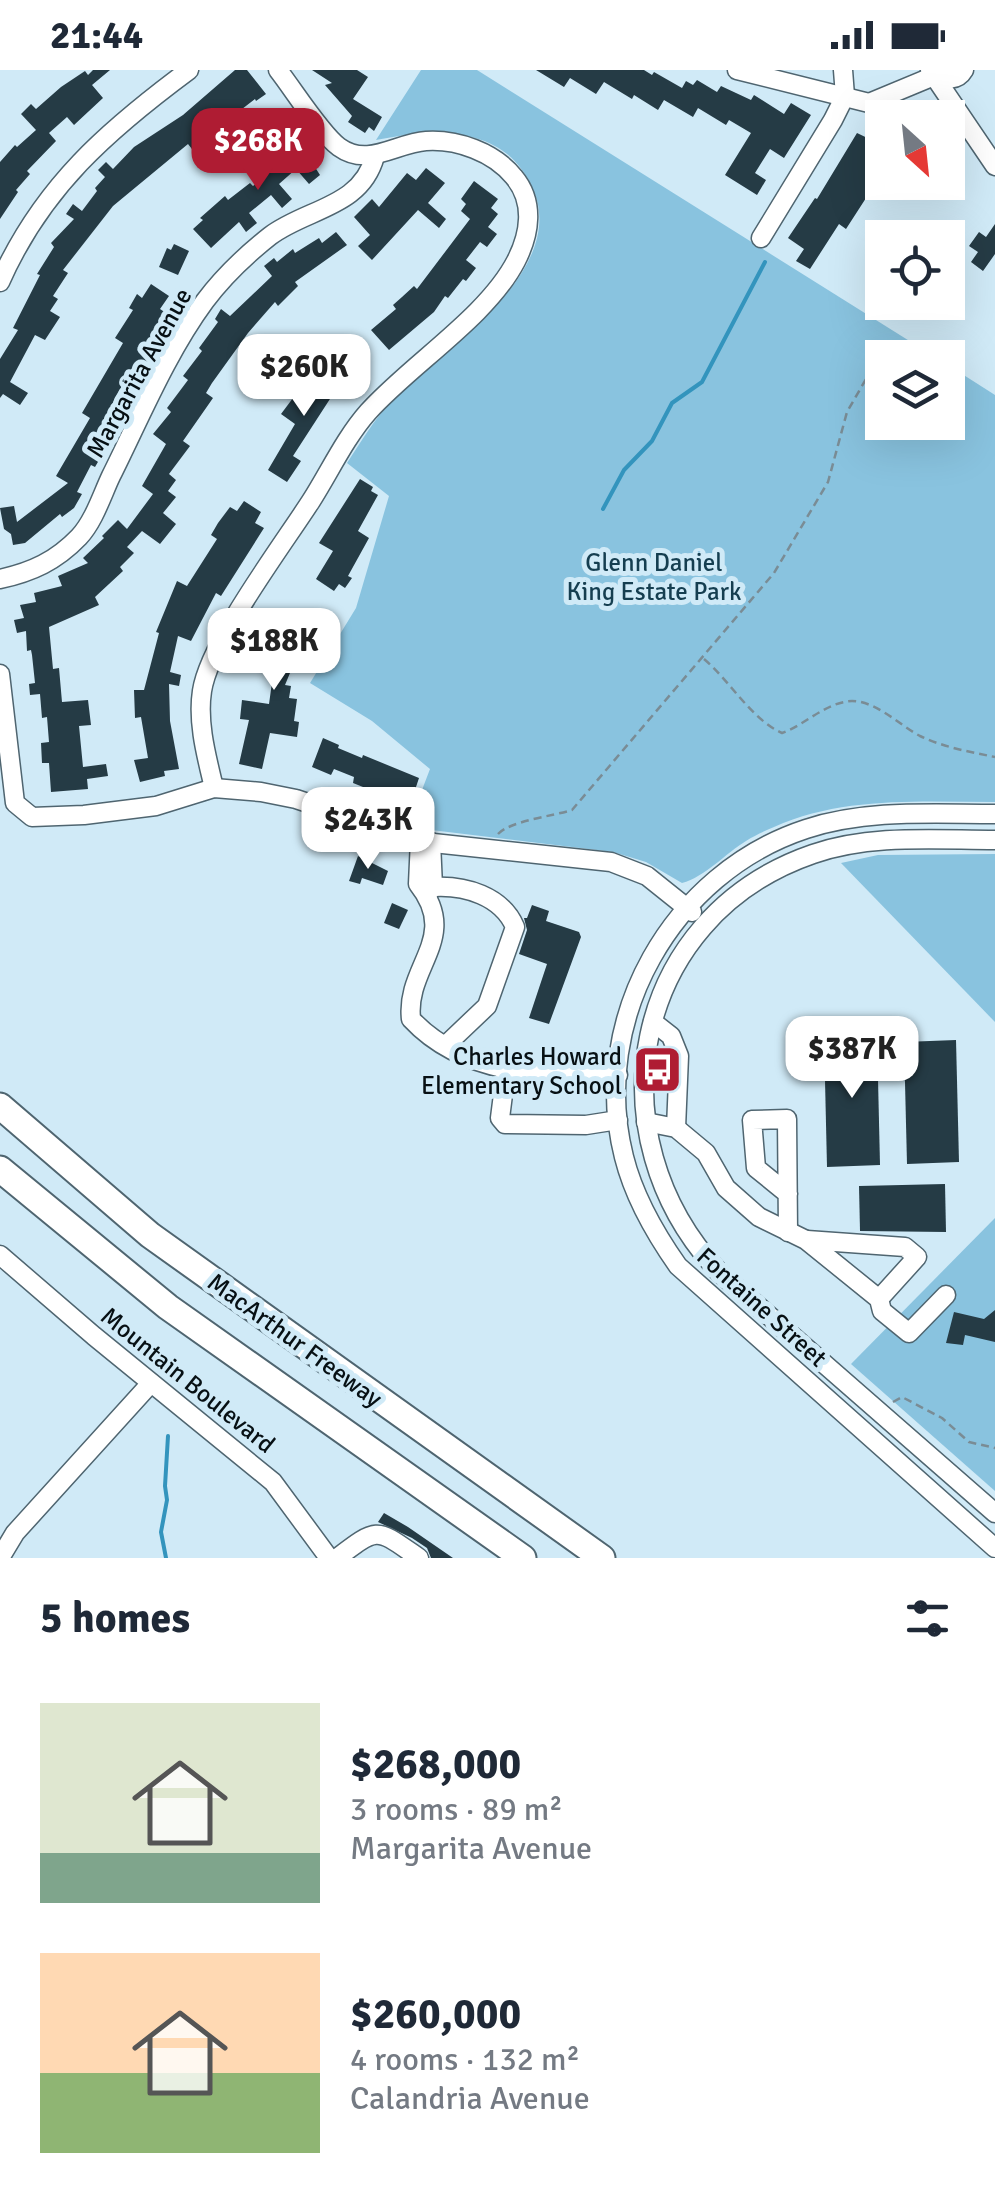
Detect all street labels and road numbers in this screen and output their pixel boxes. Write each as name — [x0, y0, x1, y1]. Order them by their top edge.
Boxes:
street label: Margarita Avenue — [80, 283, 198, 463]
street label: Fontaine Street — [691, 1241, 833, 1374]
street label: MacArthur Freeway — [202, 1266, 389, 1414]
street label: Mountain Boulevard — [95, 1300, 281, 1460]

